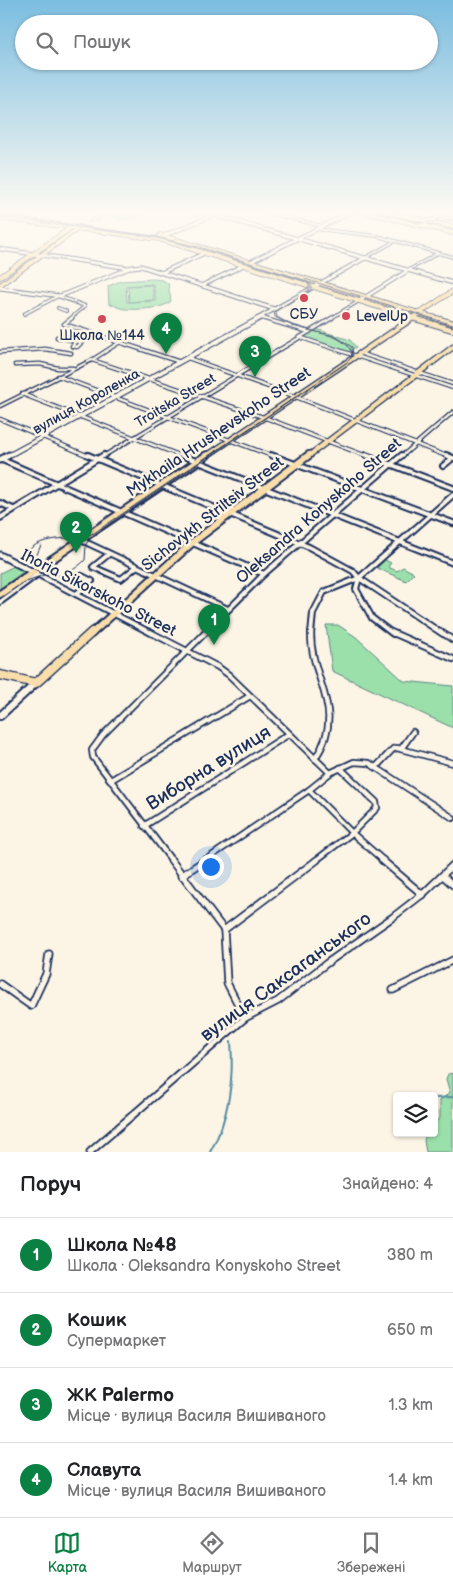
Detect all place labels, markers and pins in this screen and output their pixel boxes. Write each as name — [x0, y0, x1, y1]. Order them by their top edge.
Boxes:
marker: СБУ — [298, 292, 310, 304]
place label: СБУ — [290, 306, 318, 323]
place label: LevelUp — [356, 308, 408, 325]
marker: LevelUp — [340, 310, 352, 322]
marker: Школа №144 — [96, 313, 108, 325]
pin: 4 — [150, 313, 182, 354]
place label: Школа №144 — [59, 327, 145, 344]
pin: 3 — [239, 336, 271, 377]
pin: 2 — [60, 512, 92, 553]
pin: 1 — [198, 604, 230, 645]

